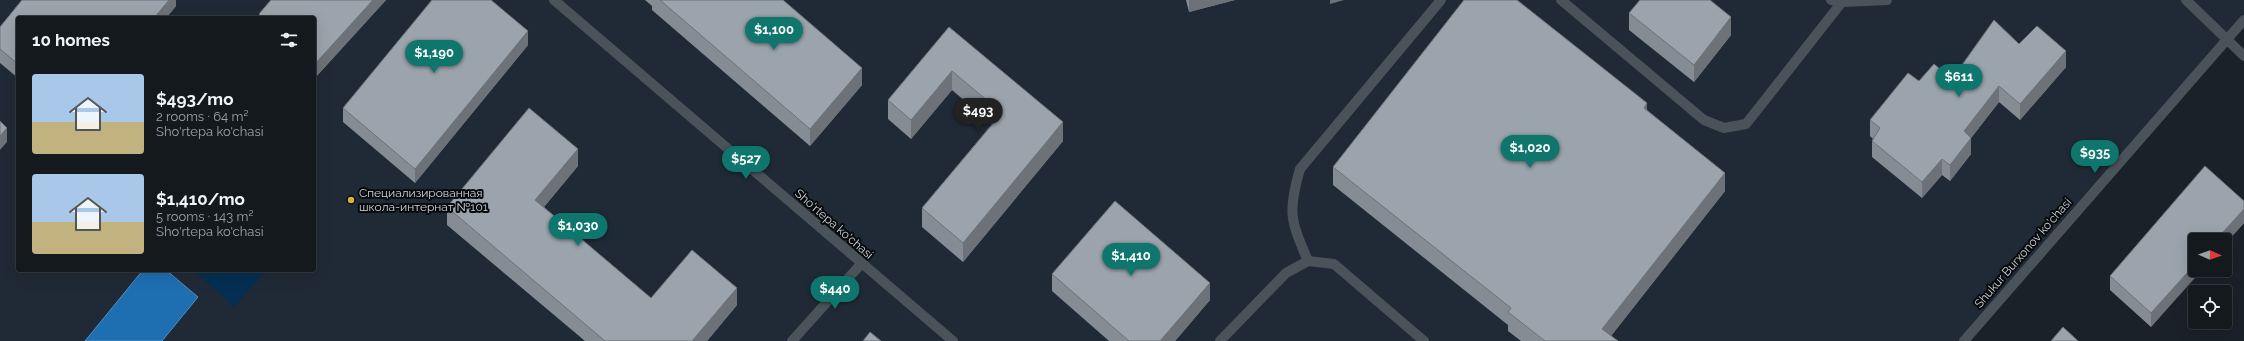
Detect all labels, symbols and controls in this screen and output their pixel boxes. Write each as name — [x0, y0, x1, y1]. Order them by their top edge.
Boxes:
pin: $1,100 — [741, 17, 807, 51]
text: $1,100 — [754, 22, 794, 37]
icon: filters — [278, 29, 300, 51]
text: 10 homes — [32, 30, 110, 50]
pin: $1,190 — [401, 40, 467, 74]
text: $1,190 — [414, 45, 454, 60]
pin: $611 — [1935, 64, 1983, 98]
text: $611 — [1945, 69, 1973, 84]
text: $493/mo — [156, 89, 233, 109]
icon: home — [64, 90, 112, 138]
pin: $493 — [954, 98, 1002, 132]
text: $493 — [963, 103, 993, 118]
text: 2 rooms · 64 m² — [156, 109, 248, 124]
text: Sho'rtepa ko'chasi — [156, 124, 264, 139]
pin: $1,020 — [1497, 135, 1563, 169]
text: $1,020 — [1510, 140, 1550, 155]
pin: $935 — [2071, 140, 2119, 174]
text: $935 — [2080, 145, 2110, 160]
pin: $527 — [722, 146, 770, 180]
text: $527 — [731, 151, 761, 166]
place label: Специализированная школа-интернат №101 — [359, 186, 488, 214]
street label: Sho'rtepa ko'chasi — [792, 186, 876, 262]
text: $1,410/mo — [156, 189, 245, 209]
icon: home — [64, 190, 112, 238]
marker: Специализированная школа-интернат №101 — [346, 195, 356, 205]
street label: Shukur Burxonov ko'chasi — [1972, 195, 2074, 311]
text: 5 rooms · 143 m² — [156, 209, 253, 224]
pin: $1,030 — [545, 213, 611, 247]
text: $1,030 — [558, 218, 598, 233]
text: Sho'rtepa ko'chasi — [156, 224, 264, 239]
north arrow — [2188, 233, 2232, 277]
map controls — [2188, 233, 2232, 329]
pin: $1,410 — [1098, 243, 1164, 277]
text: $1,410 — [1111, 248, 1151, 263]
pin: $440 — [811, 276, 859, 310]
text: $440 — [819, 281, 851, 296]
button: locate — [2188, 285, 2232, 329]

